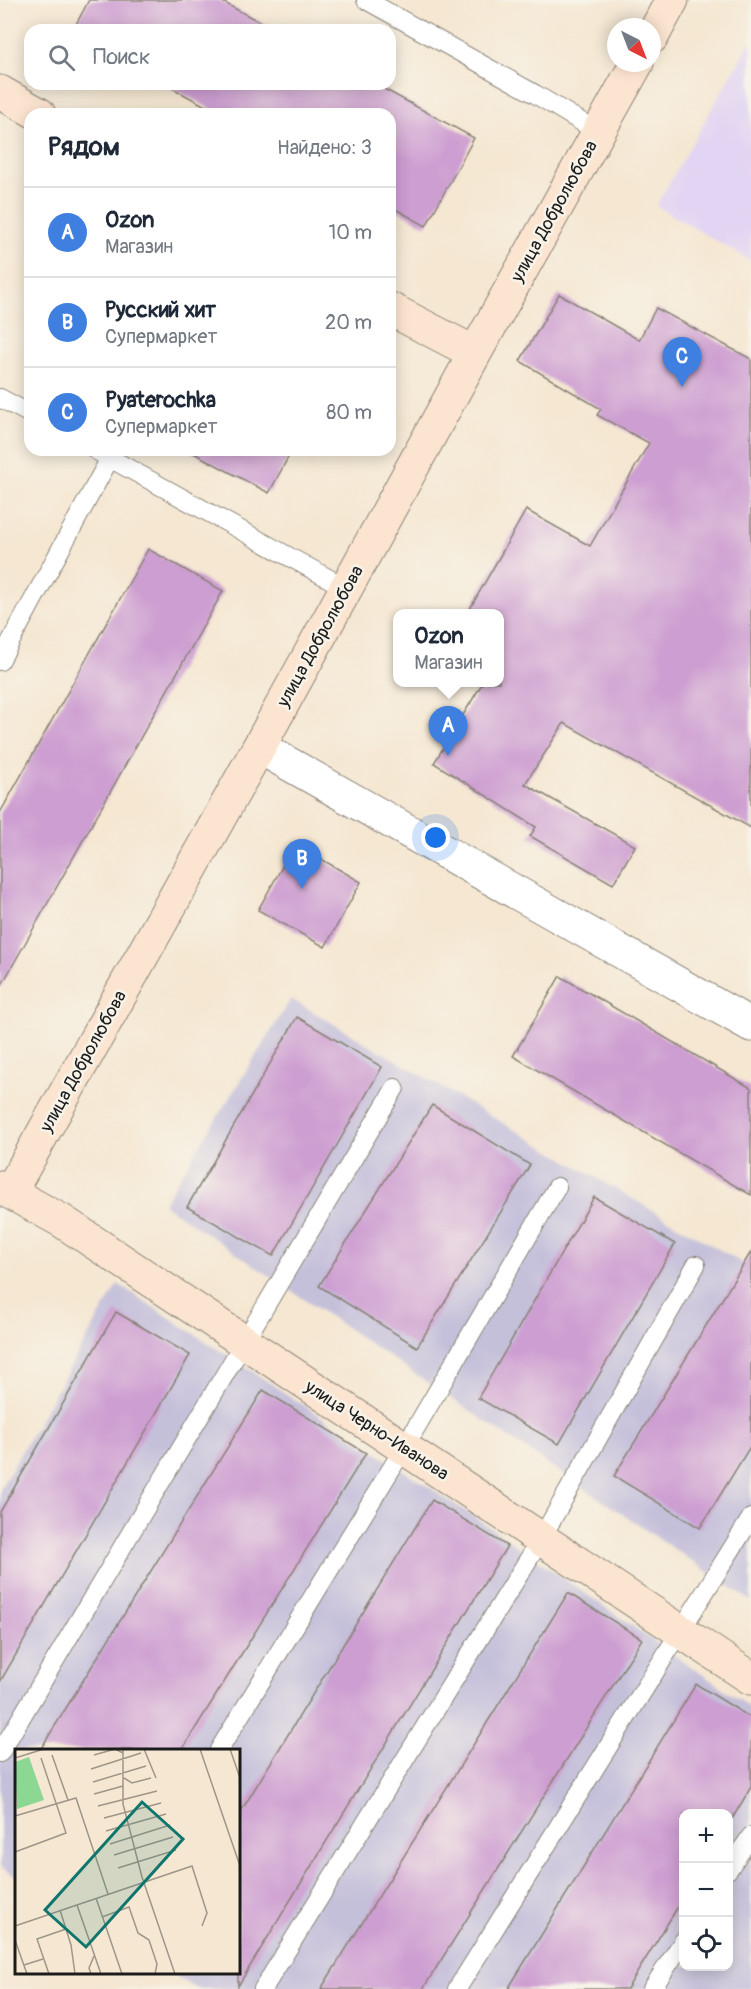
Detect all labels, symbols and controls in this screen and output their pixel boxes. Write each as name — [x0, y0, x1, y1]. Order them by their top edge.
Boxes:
north arrow — [607, 18, 661, 72]
search box — [24, 24, 396, 90]
icon: search — [45, 41, 78, 74]
text: Поиск — [93, 43, 150, 71]
text: Рядом — [48, 131, 120, 163]
text: Найдено: 3 — [277, 135, 372, 160]
street label: улица Добролюбова — [505, 136, 603, 287]
text: Ozon — [105, 206, 154, 234]
text: A — [61, 220, 74, 245]
text: 10 m — [328, 220, 372, 245]
text: Магазин — [105, 234, 173, 259]
text: Русский хит — [105, 296, 216, 324]
text: B — [62, 310, 73, 335]
text: 20 m — [325, 310, 372, 335]
text: Супермаркет — [105, 324, 217, 349]
pin: C — [662, 338, 702, 387]
text: Pyaterochka — [105, 386, 216, 414]
text: C — [61, 400, 74, 425]
text: 80 m — [326, 400, 372, 425]
text: Супермаркет — [105, 414, 217, 439]
street label: улица Добролюбова — [271, 561, 369, 712]
popup — [393, 609, 504, 687]
text: Ozon — [414, 622, 464, 650]
text: Магазин — [414, 650, 483, 675]
pin: A — [428, 706, 468, 756]
your location — [421, 823, 450, 852]
pin: B — [282, 840, 322, 889]
street label: улица Добролюбова — [34, 986, 132, 1137]
street label: улица Черно-Иванова — [300, 1375, 453, 1486]
inset map — [15, 1749, 240, 1974]
map controls — [679, 1809, 733, 1971]
button: + — [679, 1809, 733, 1863]
button: − — [679, 1863, 733, 1917]
button: locate — [679, 1917, 733, 1971]

